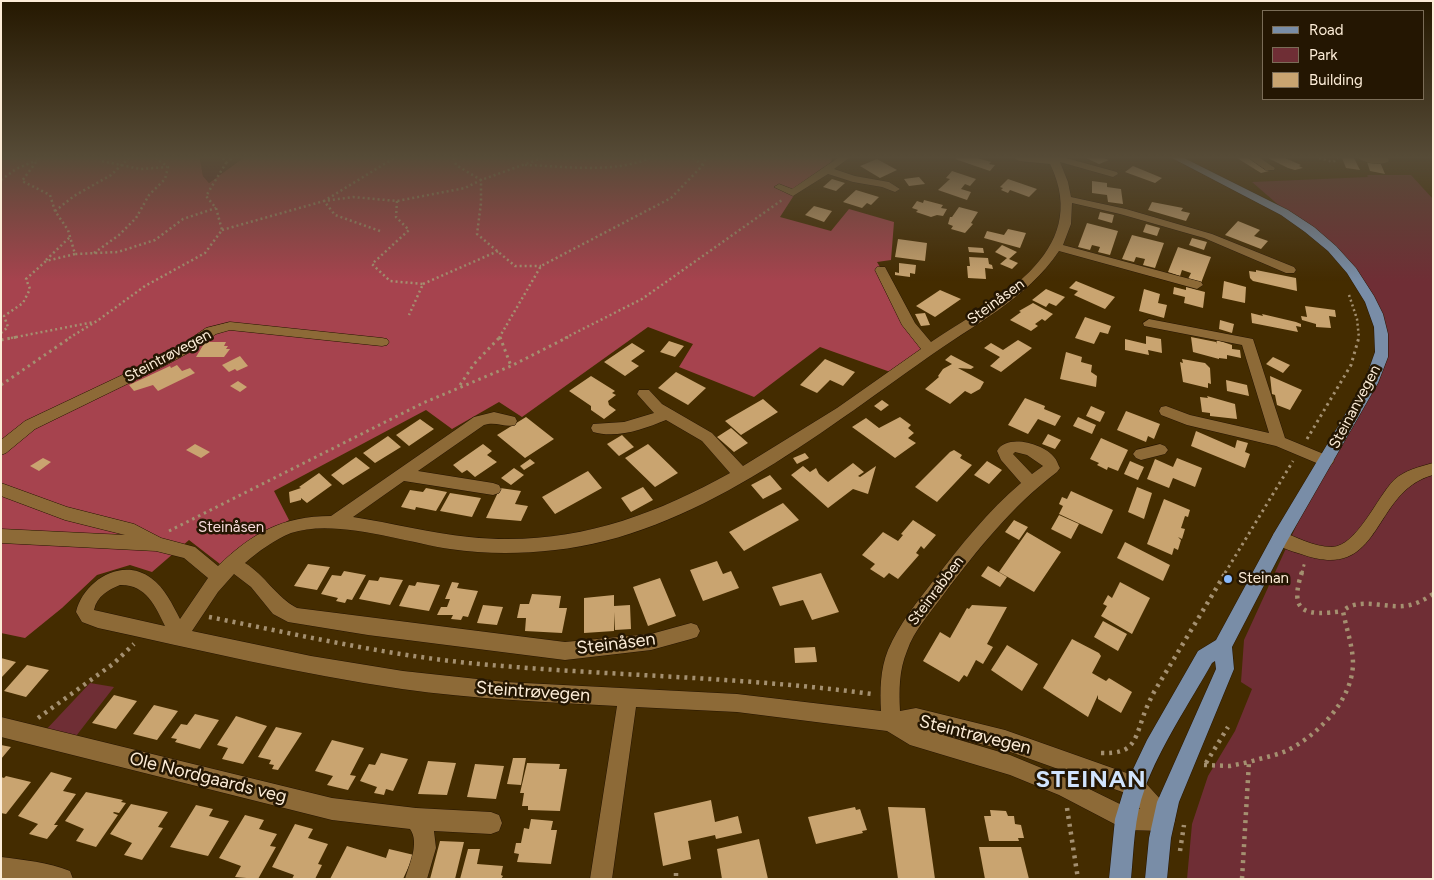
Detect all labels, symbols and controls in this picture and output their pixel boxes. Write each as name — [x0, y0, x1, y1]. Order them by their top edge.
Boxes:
legend — [1262, 10, 1424, 100]
text: Road — [1309, 21, 1344, 39]
text: Park — [1309, 46, 1338, 64]
text: Building — [1309, 71, 1363, 89]
street label: Steinåsen — [964, 275, 1028, 329]
street label: Steintrøvegen — [122, 326, 214, 386]
street label: Steinanvegen — [1325, 362, 1385, 452]
park label: Steinåsen — [198, 519, 264, 537]
street label: Steinrabben — [904, 553, 968, 629]
place label: Steinan — [1238, 570, 1289, 588]
marker: Steinan — [1222, 573, 1234, 585]
street label: Steinåsen — [575, 628, 657, 660]
street label: Steintrøvegen — [475, 677, 591, 707]
street label: Steintrøvegen — [917, 711, 1033, 759]
street label: Ole Nordgaards veg — [127, 748, 289, 808]
district label: STEINAN — [1035, 766, 1147, 794]

